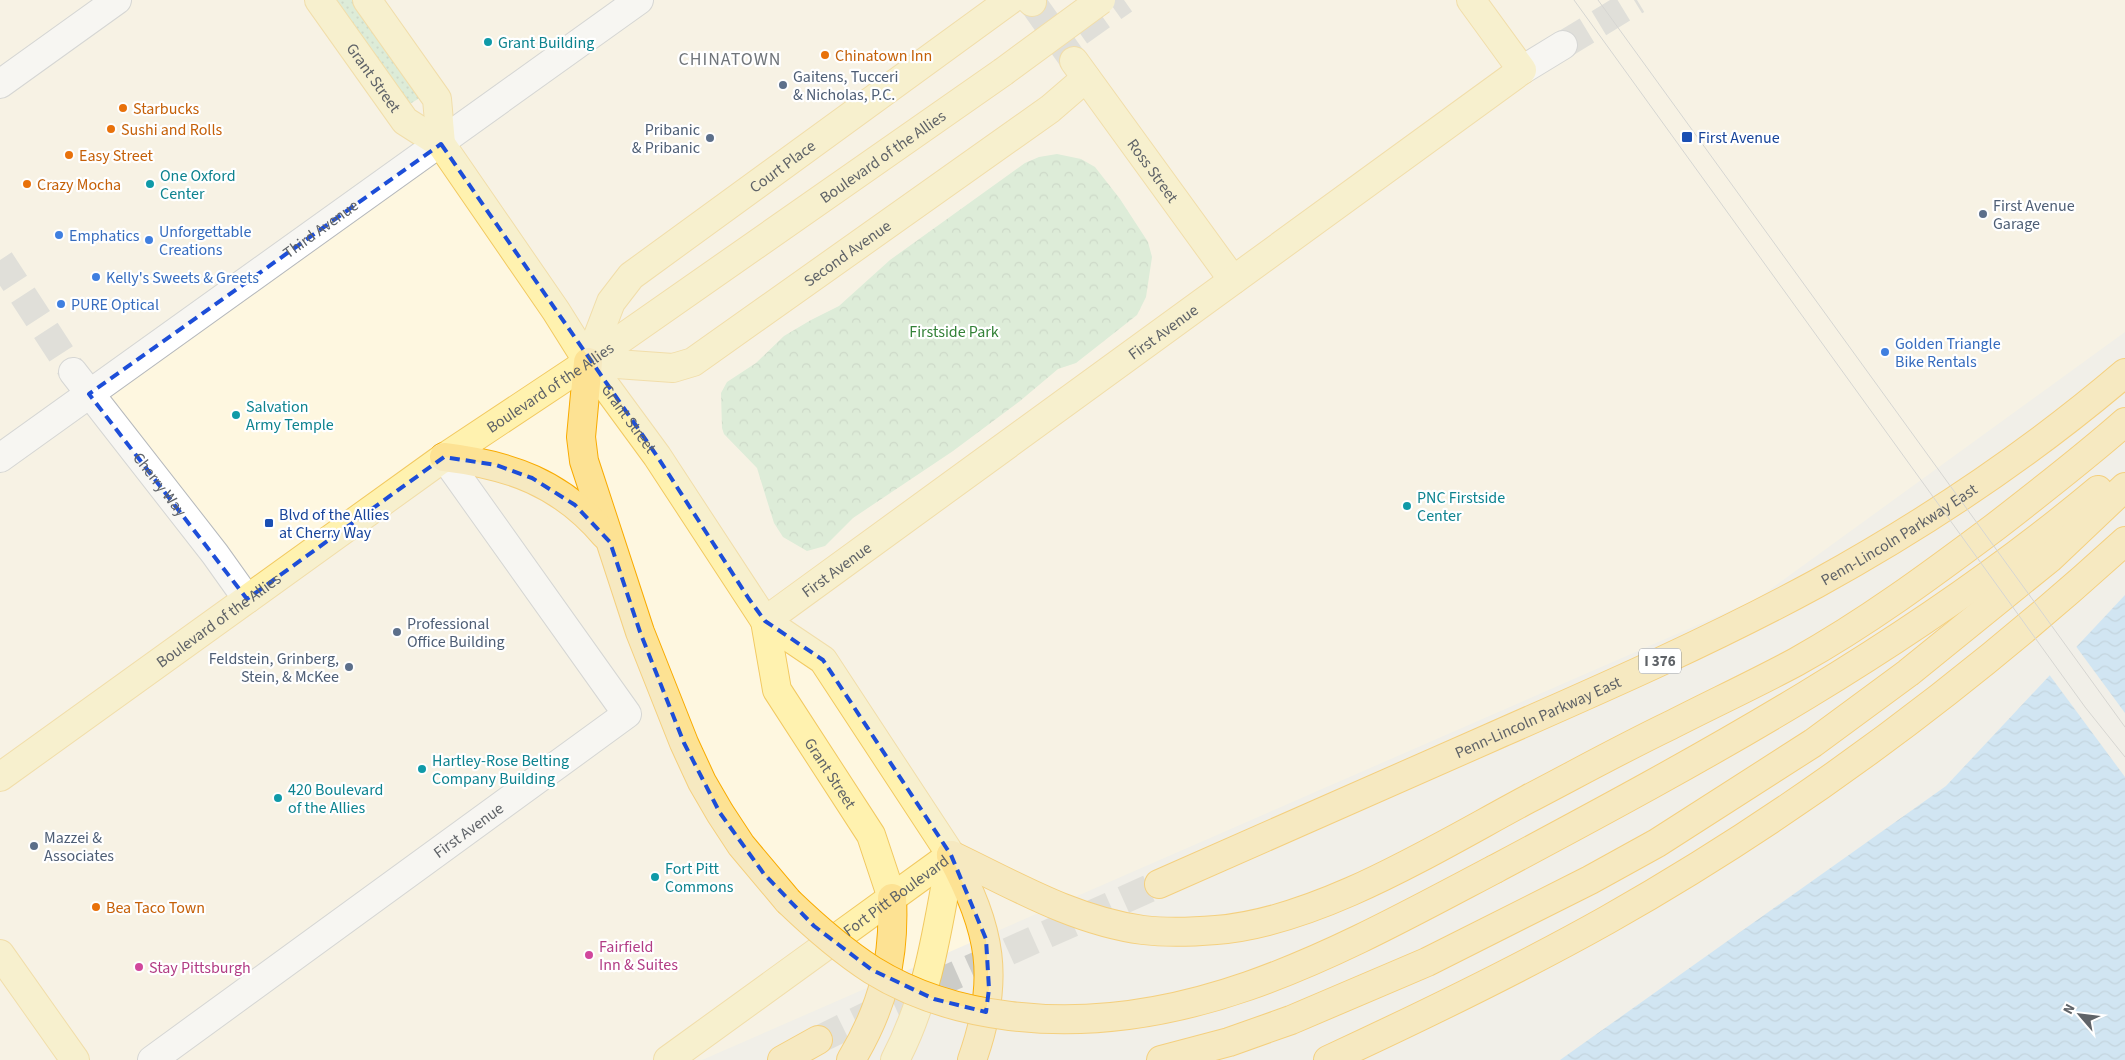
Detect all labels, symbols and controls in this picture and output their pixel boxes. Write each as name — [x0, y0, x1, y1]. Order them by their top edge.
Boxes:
place label: Grant Building — [498, 32, 594, 54]
marker: Grant Building — [482, 36, 494, 48]
street label: Grant Street — [341, 39, 406, 118]
place label: Chinatown Inn — [835, 45, 932, 67]
district label: CHINATOWN — [678, 47, 782, 72]
marker: Chinatown Inn — [819, 49, 831, 61]
place label: Gaitens, Tucceri & Nicholas, P.C. — [793, 66, 899, 106]
marker: Gaitens, Tucceri & Nicholas, P.C. — [777, 79, 789, 91]
place label: Starbucks — [133, 98, 200, 120]
marker: Starbucks — [117, 102, 129, 114]
street label: Boulevard of the Allies — [816, 105, 951, 209]
place label: Sushi and Rolls — [121, 119, 222, 141]
place label: Pribanic & Pribanic — [632, 119, 700, 159]
marker: Sushi and Rolls — [105, 123, 117, 135]
place label: First Avenue — [1698, 127, 1780, 149]
marker: First Avenue — [1680, 130, 1694, 144]
marker: Pribanic & Pribanic — [704, 132, 716, 144]
street label: Ross Street — [1122, 134, 1184, 208]
street label: Court Place — [745, 135, 820, 198]
place label: Easy Street — [79, 145, 154, 167]
marker: Easy Street — [63, 149, 75, 161]
place label: One Oxford Center — [160, 165, 236, 205]
place label: Crazy Mocha — [37, 174, 121, 196]
marker: Crazy Mocha — [21, 178, 33, 190]
marker: One Oxford Center — [144, 178, 156, 190]
street label: Third Avenue — [279, 195, 363, 264]
place label: First Avenue Garage — [1993, 195, 2075, 235]
marker: First Avenue Garage — [1977, 208, 1989, 220]
street label: Second Avenue — [800, 215, 896, 292]
place label: Unforgettable Creations — [159, 221, 251, 261]
place label: Emphatics — [69, 225, 140, 247]
marker: Emphatics — [53, 229, 65, 241]
marker: Unforgettable Creations — [143, 234, 155, 246]
place label: Kelly's Sweets & Greets — [106, 267, 259, 289]
marker: Kelly's Sweets & Greets — [90, 271, 102, 283]
place label: PURE Optical — [71, 294, 159, 316]
marker: PURE Optical — [55, 298, 67, 310]
street label: First Avenue — [1124, 299, 1203, 365]
park label: Firstside Park — [909, 321, 999, 343]
place label: Golden Triangle Bike Rentals — [1895, 333, 2001, 373]
street label: Boulevard of the Allies — [482, 337, 619, 439]
marker: Golden Triangle Bike Rentals — [1879, 346, 1891, 358]
street label: Grant Street — [596, 380, 662, 458]
place label: Salvation Army Temple — [246, 396, 334, 436]
marker: Salvation Army Temple — [230, 409, 242, 421]
street label: Cherry Way — [128, 448, 192, 522]
street label: Penn-Lincoln Parkway East — [1817, 478, 1982, 591]
place label: PNC Firstside Center — [1417, 487, 1505, 527]
marker: PNC Firstside Center — [1401, 500, 1413, 512]
place label: Blvd of the Allies at Cherry Way — [279, 504, 389, 544]
marker: Blvd of the Allies at Cherry Way — [263, 517, 275, 529]
street label: First Avenue — [797, 537, 876, 603]
street label: Boulevard of the Allies — [152, 568, 286, 673]
place label: Professional Office Building — [407, 613, 505, 653]
marker: Professional Office Building — [391, 626, 403, 638]
place label: Feldstein, Grinberg, Stein, & McKee — [209, 648, 339, 688]
road number: I 376 — [1639, 648, 1681, 674]
marker: Feldstein, Grinberg, Stein, & McKee — [343, 661, 355, 673]
street label: Penn-Lincoln Parkway East — [1451, 671, 1625, 764]
street label: Grant Street — [799, 734, 861, 814]
place label: Hartley-Rose Belting Company Building — [432, 750, 569, 790]
marker: Hartley-Rose Belting Company Building — [416, 763, 428, 775]
place label: 420 Boulevard of the Allies — [288, 779, 383, 819]
marker: 420 Boulevard of the Allies — [272, 792, 284, 804]
street label: First Avenue — [429, 798, 508, 864]
place label: Mazzei & Associates — [44, 827, 114, 867]
marker: Mazzei & Associates — [28, 840, 40, 852]
street label: Fort Pitt Boulevard — [839, 850, 954, 942]
place label: Fort Pitt Commons — [665, 858, 734, 898]
marker: Fort Pitt Commons — [649, 871, 661, 883]
place label: Bea Taco Town — [106, 897, 205, 919]
marker: Bea Taco Town — [90, 901, 102, 913]
place label: Fairfield Inn & Suites — [599, 936, 678, 976]
marker: Fairfield Inn & Suites — [583, 949, 595, 961]
place label: Stay Pittsburgh — [149, 957, 251, 979]
marker: Stay Pittsburgh — [133, 961, 145, 973]
north arrow — [2055, 990, 2105, 1040]
text: N — [2058, 1001, 2080, 1018]

